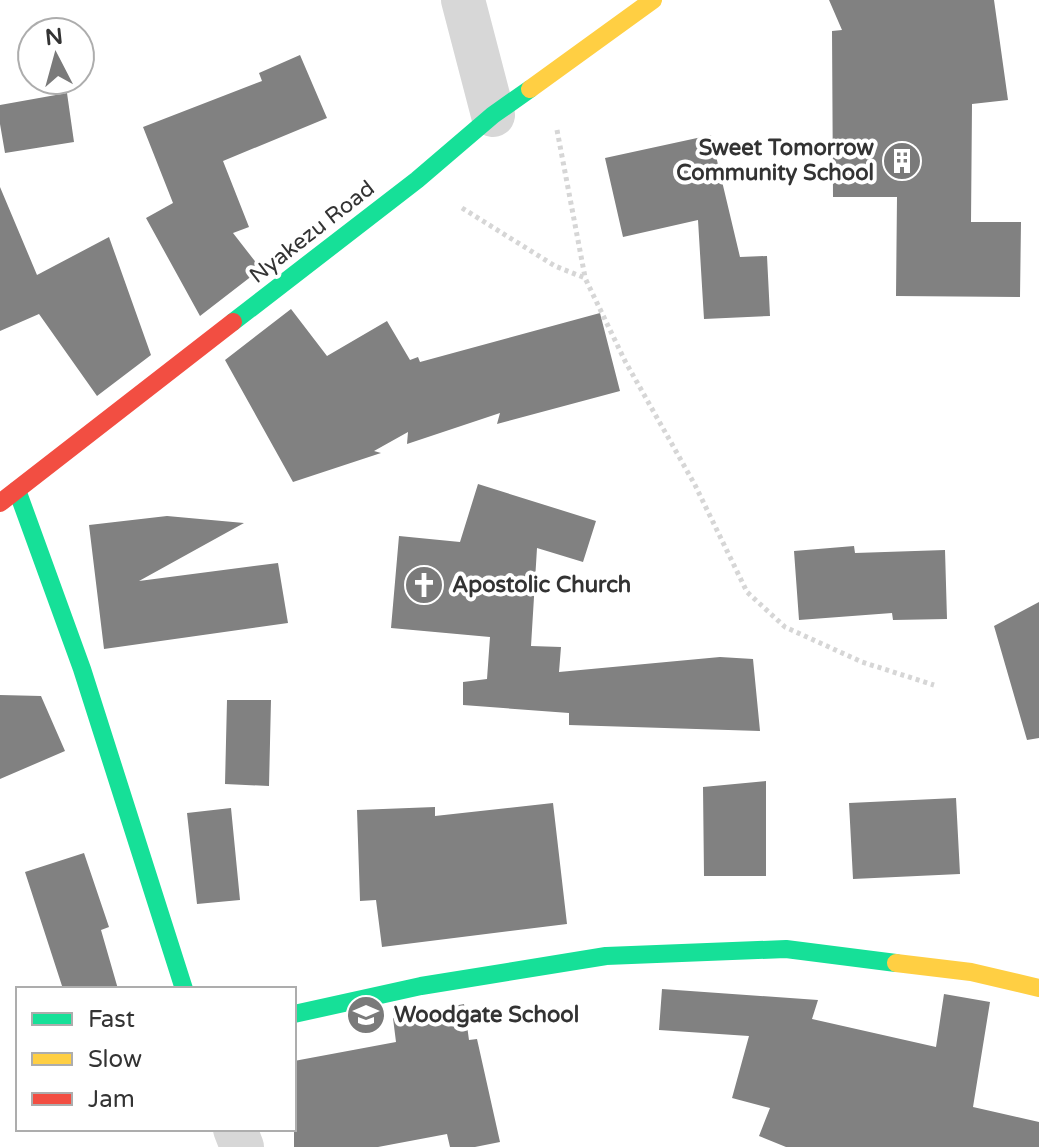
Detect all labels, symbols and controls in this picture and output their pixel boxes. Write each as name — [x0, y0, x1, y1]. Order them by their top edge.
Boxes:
north arrow — [16, 16, 96, 96]
text: N — [44, 23, 64, 51]
place label: Sweet Tomorrow Community School — [676, 135, 875, 186]
building icon: Sweet Tomorrow Community School — [881, 140, 923, 182]
street label: Nyakezu Road — [244, 175, 380, 289]
church icon: Apostolic Church — [403, 564, 445, 606]
place label: Apostolic Church — [452, 572, 631, 598]
legend — [16, 987, 296, 1131]
school or university icon: Woodgate School — [345, 994, 387, 1036]
place label: Woodgate School — [394, 1002, 579, 1028]
text: Fast — [88, 1005, 135, 1034]
text: Slow — [88, 1045, 142, 1074]
text: Jam — [88, 1085, 135, 1114]

